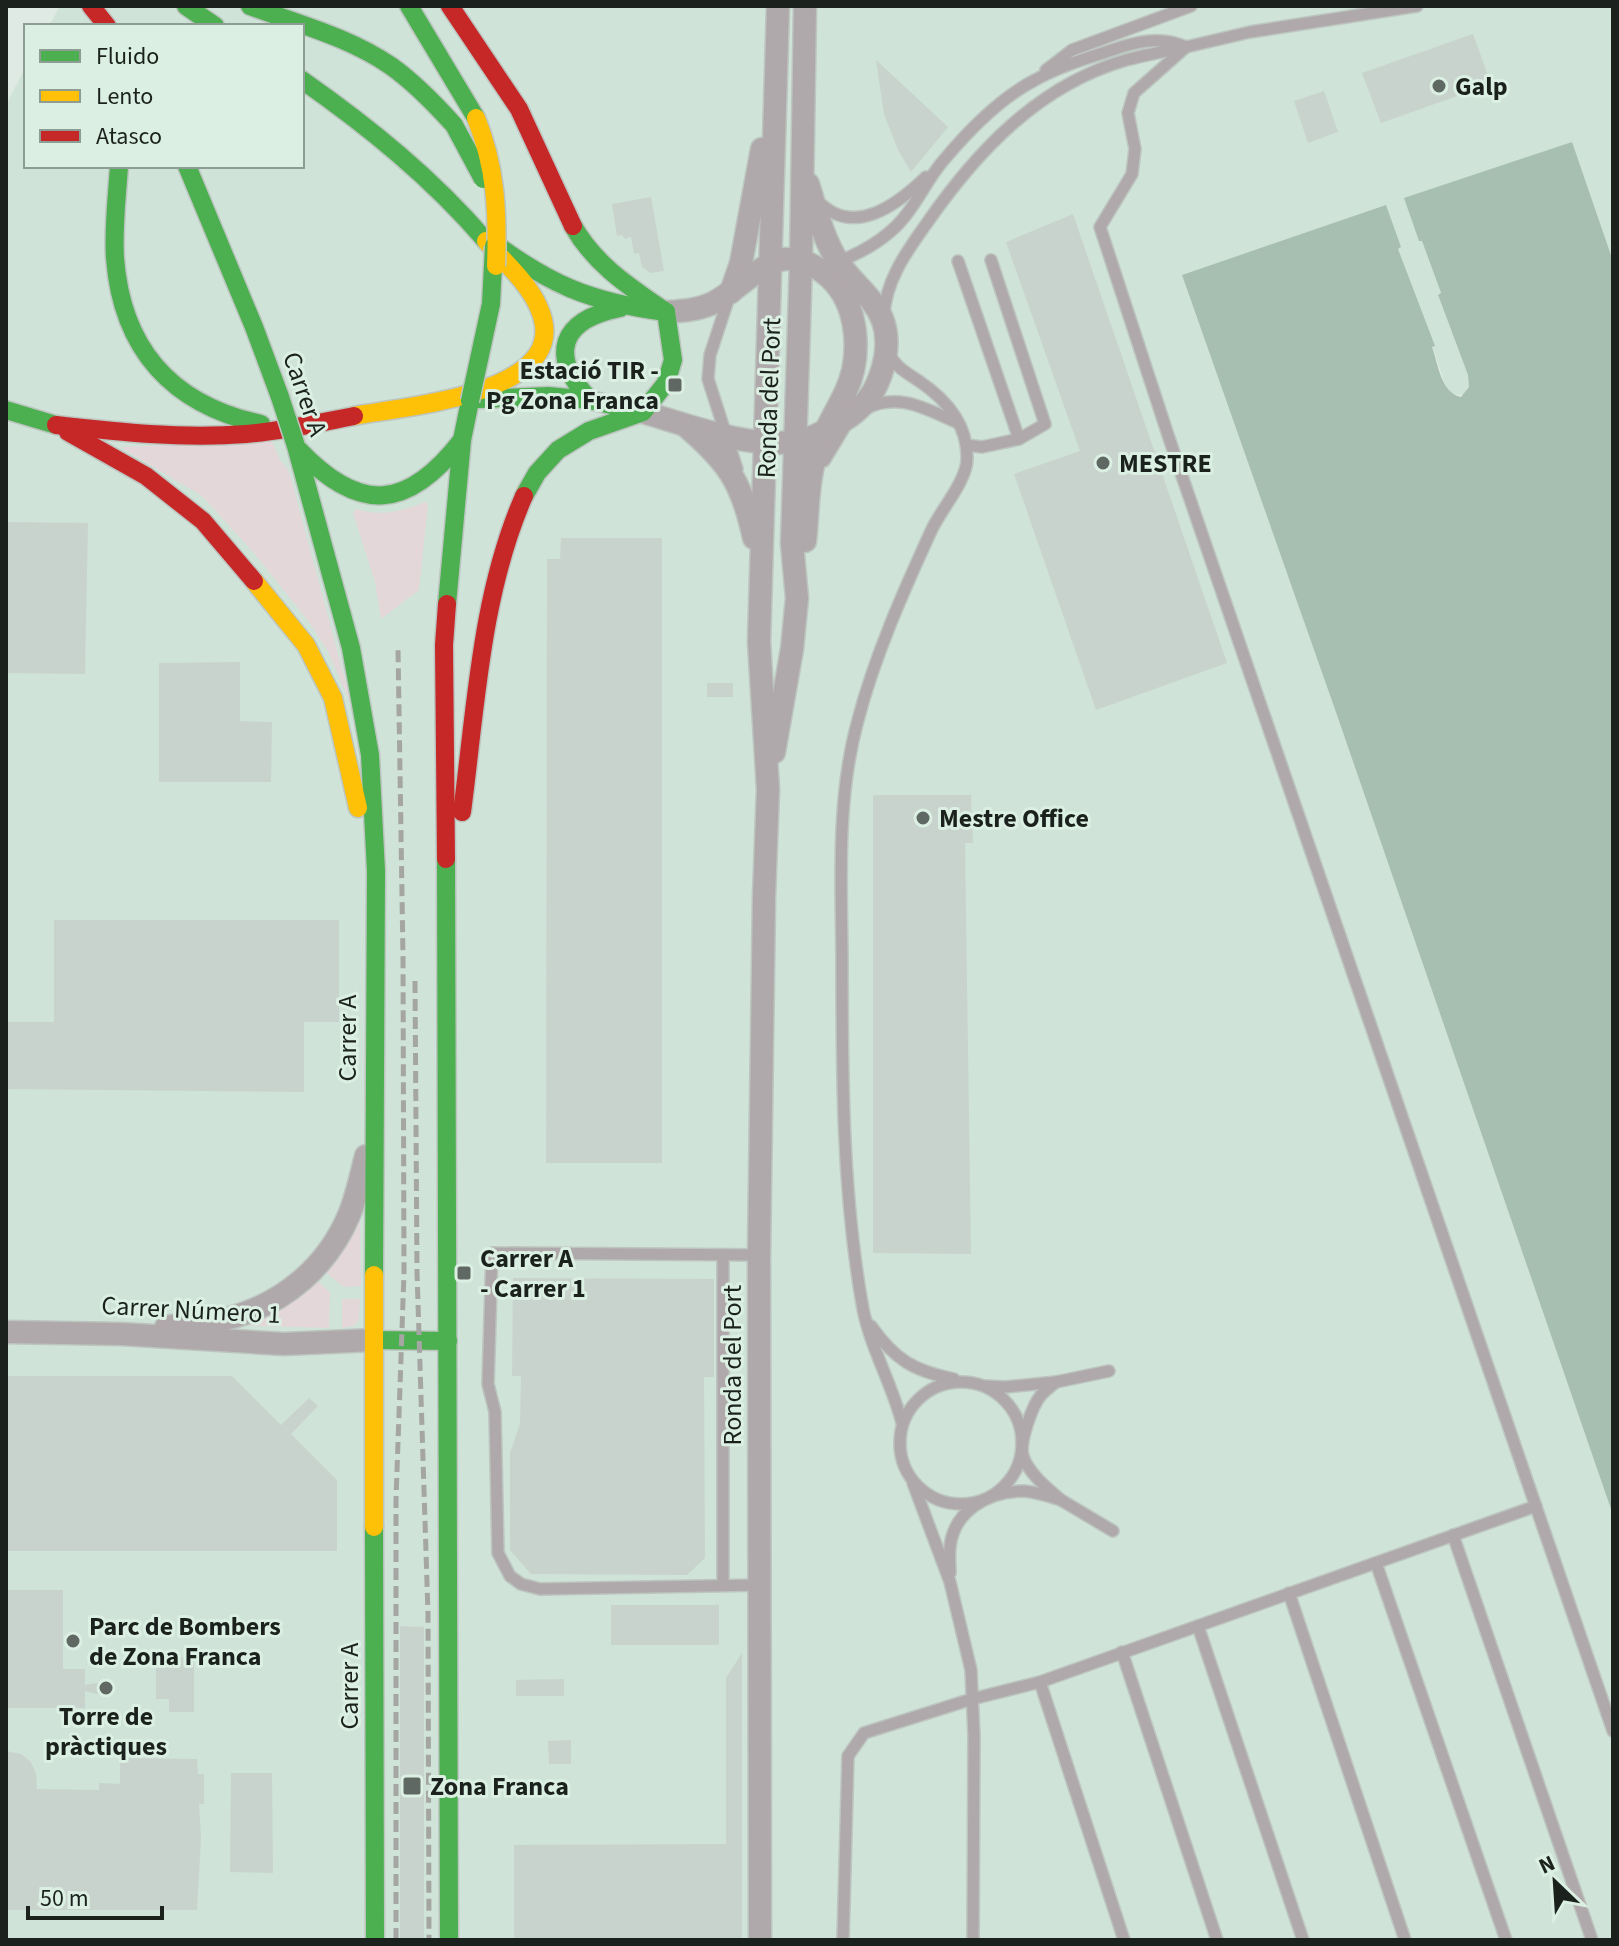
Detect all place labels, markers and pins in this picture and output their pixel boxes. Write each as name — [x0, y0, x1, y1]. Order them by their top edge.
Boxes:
place label: Galp — [1455, 68, 1508, 105]
marker: Galp — [1430, 77, 1448, 95]
place label: Estació TIR - Pg Zona Franca — [486, 352, 659, 419]
marker: Estació TIR - Pg Zona Franca — [666, 376, 684, 394]
place label: MESTRE — [1119, 445, 1212, 482]
marker: MESTRE — [1094, 454, 1112, 472]
place label: Mestre Office — [939, 800, 1089, 837]
marker: Mestre Office — [914, 809, 932, 827]
place label: Carrer A - Carrer 1 — [480, 1240, 586, 1307]
marker: Carrer A - Carrer 1 — [455, 1264, 473, 1282]
place label: Parc de Bombers de Zona Franca — [89, 1608, 281, 1675]
marker: Parc de Bombers de Zona Franca — [64, 1632, 82, 1650]
marker: Torre de pràctiques — [97, 1679, 115, 1697]
place label: Torre de pràctiques — [45, 1698, 167, 1765]
place label: Zona Franca — [430, 1768, 569, 1805]
marker: Zona Franca — [401, 1775, 423, 1797]

